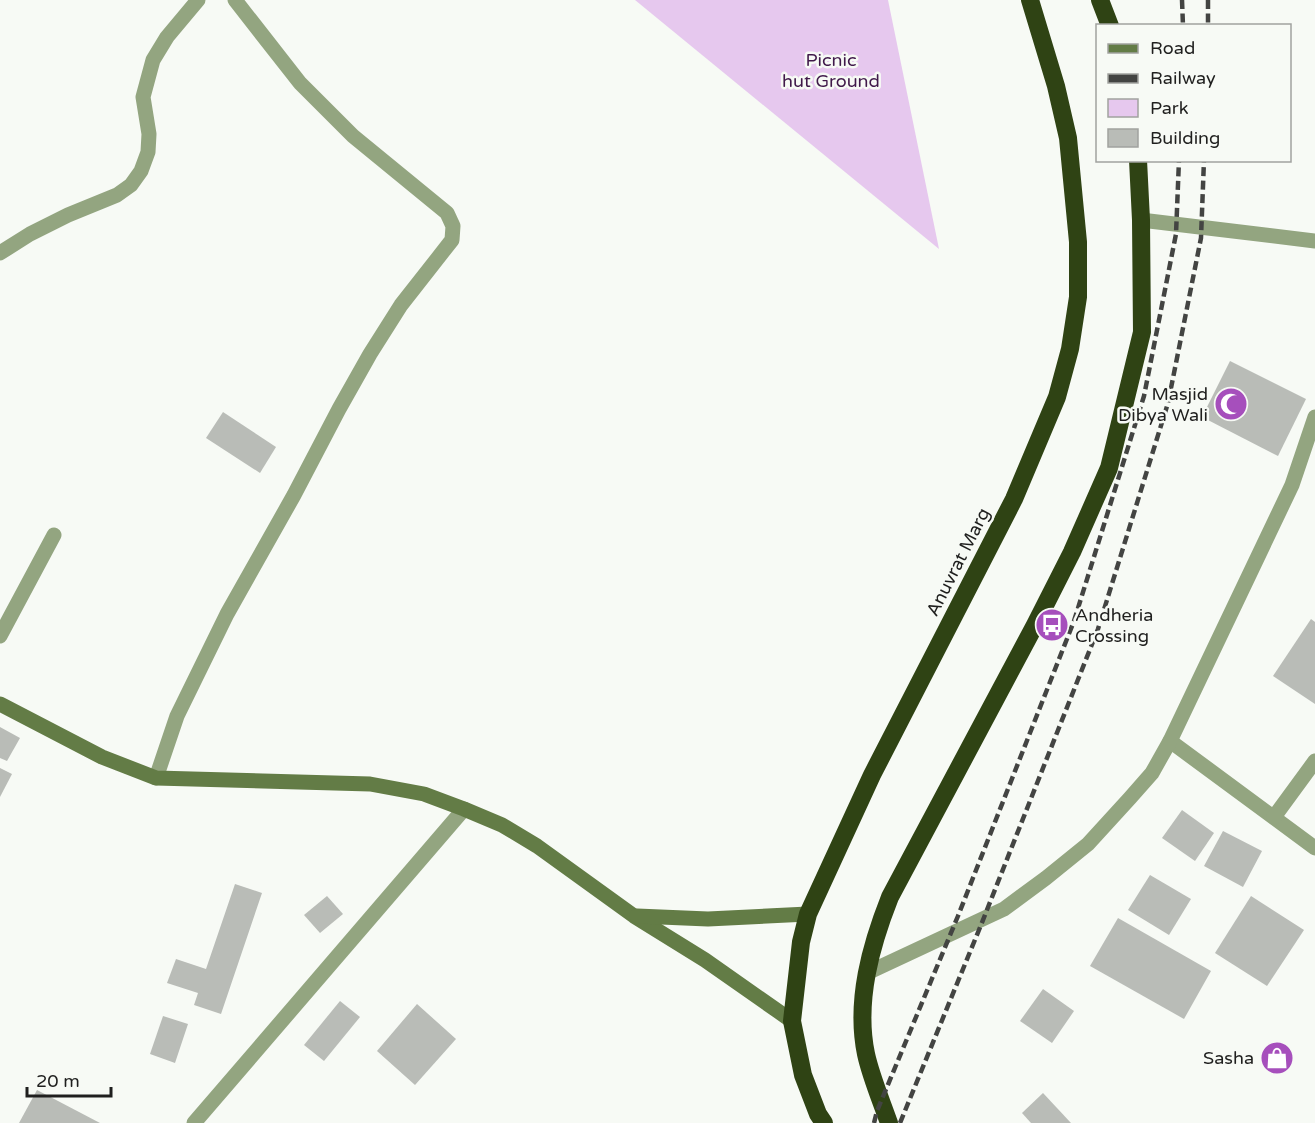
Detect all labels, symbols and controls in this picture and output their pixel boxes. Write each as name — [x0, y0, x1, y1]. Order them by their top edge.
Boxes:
legend — [1096, 24, 1291, 162]
text: Road — [1150, 37, 1195, 59]
park label: Picnic hut Ground — [782, 49, 880, 92]
text: Railway — [1150, 67, 1216, 89]
text: Park — [1150, 97, 1189, 119]
text: Building — [1150, 127, 1220, 149]
place label: Masjid Dibya Wali — [1118, 383, 1208, 426]
mosque icon: Masjid Dibya Wali — [1213, 386, 1249, 422]
street label: Anuvrat Marg — [921, 504, 995, 620]
place label: Andheria Crossing — [1075, 604, 1153, 647]
bus stop icon: Andheria Crossing — [1034, 607, 1070, 643]
shop icon: Sasha — [1259, 1040, 1295, 1076]
place label: Sasha — [1203, 1047, 1254, 1069]
scale bar — [27, 1060, 111, 1098]
text: 20 m — [36, 1070, 80, 1092]

